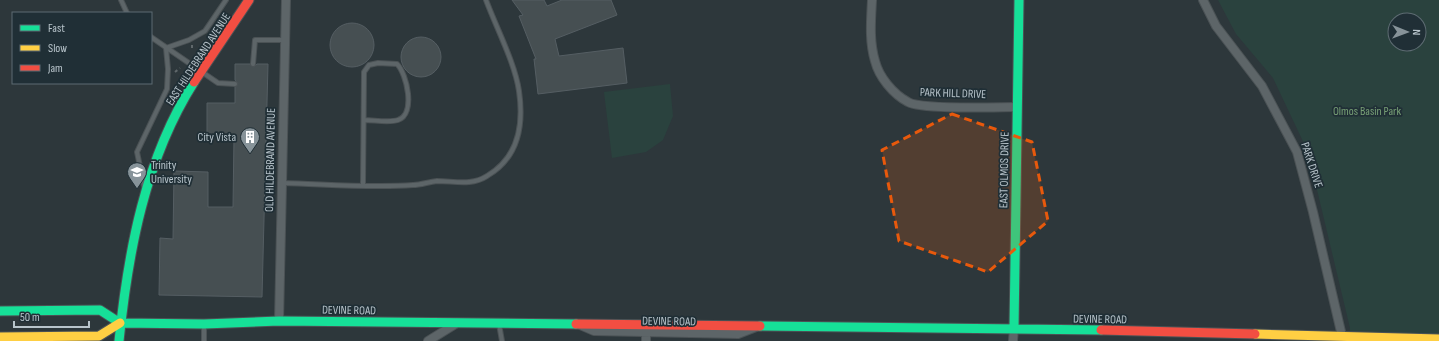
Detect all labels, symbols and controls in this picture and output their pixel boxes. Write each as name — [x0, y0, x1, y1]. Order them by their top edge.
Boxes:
street label: EAST HILDEBRAND AVENUE — [163, 10, 234, 108]
legend — [12, 12, 152, 84]
north arrow — [1387, 12, 1427, 52]
text: Fast — [48, 21, 65, 36]
text: N — [1410, 29, 1423, 35]
text: Slow — [48, 41, 67, 56]
text: Jam — [47, 61, 63, 76]
street label: PARK HILL DRIVE — [920, 85, 986, 102]
park label: Olmos Basin Park — [1333, 104, 1402, 119]
street label: OLD HILDEBRAND AVENUE — [262, 108, 279, 212]
building icon: City Vista — [239, 126, 261, 154]
place label: City Vista — [198, 130, 236, 145]
street label: EAST OLMOS DRIVE — [996, 132, 1013, 208]
street label: PARK DRIVE — [1297, 140, 1326, 190]
place label: Trinity University — [151, 158, 192, 187]
school or university icon: Trinity University — [126, 161, 148, 189]
scale bar — [14, 303, 89, 329]
street label: DEVINE ROAD — [322, 303, 376, 318]
text: 50 m — [20, 310, 40, 325]
street label: DEVINE ROAD — [1073, 312, 1127, 327]
street label: DEVINE ROAD — [642, 314, 696, 329]

